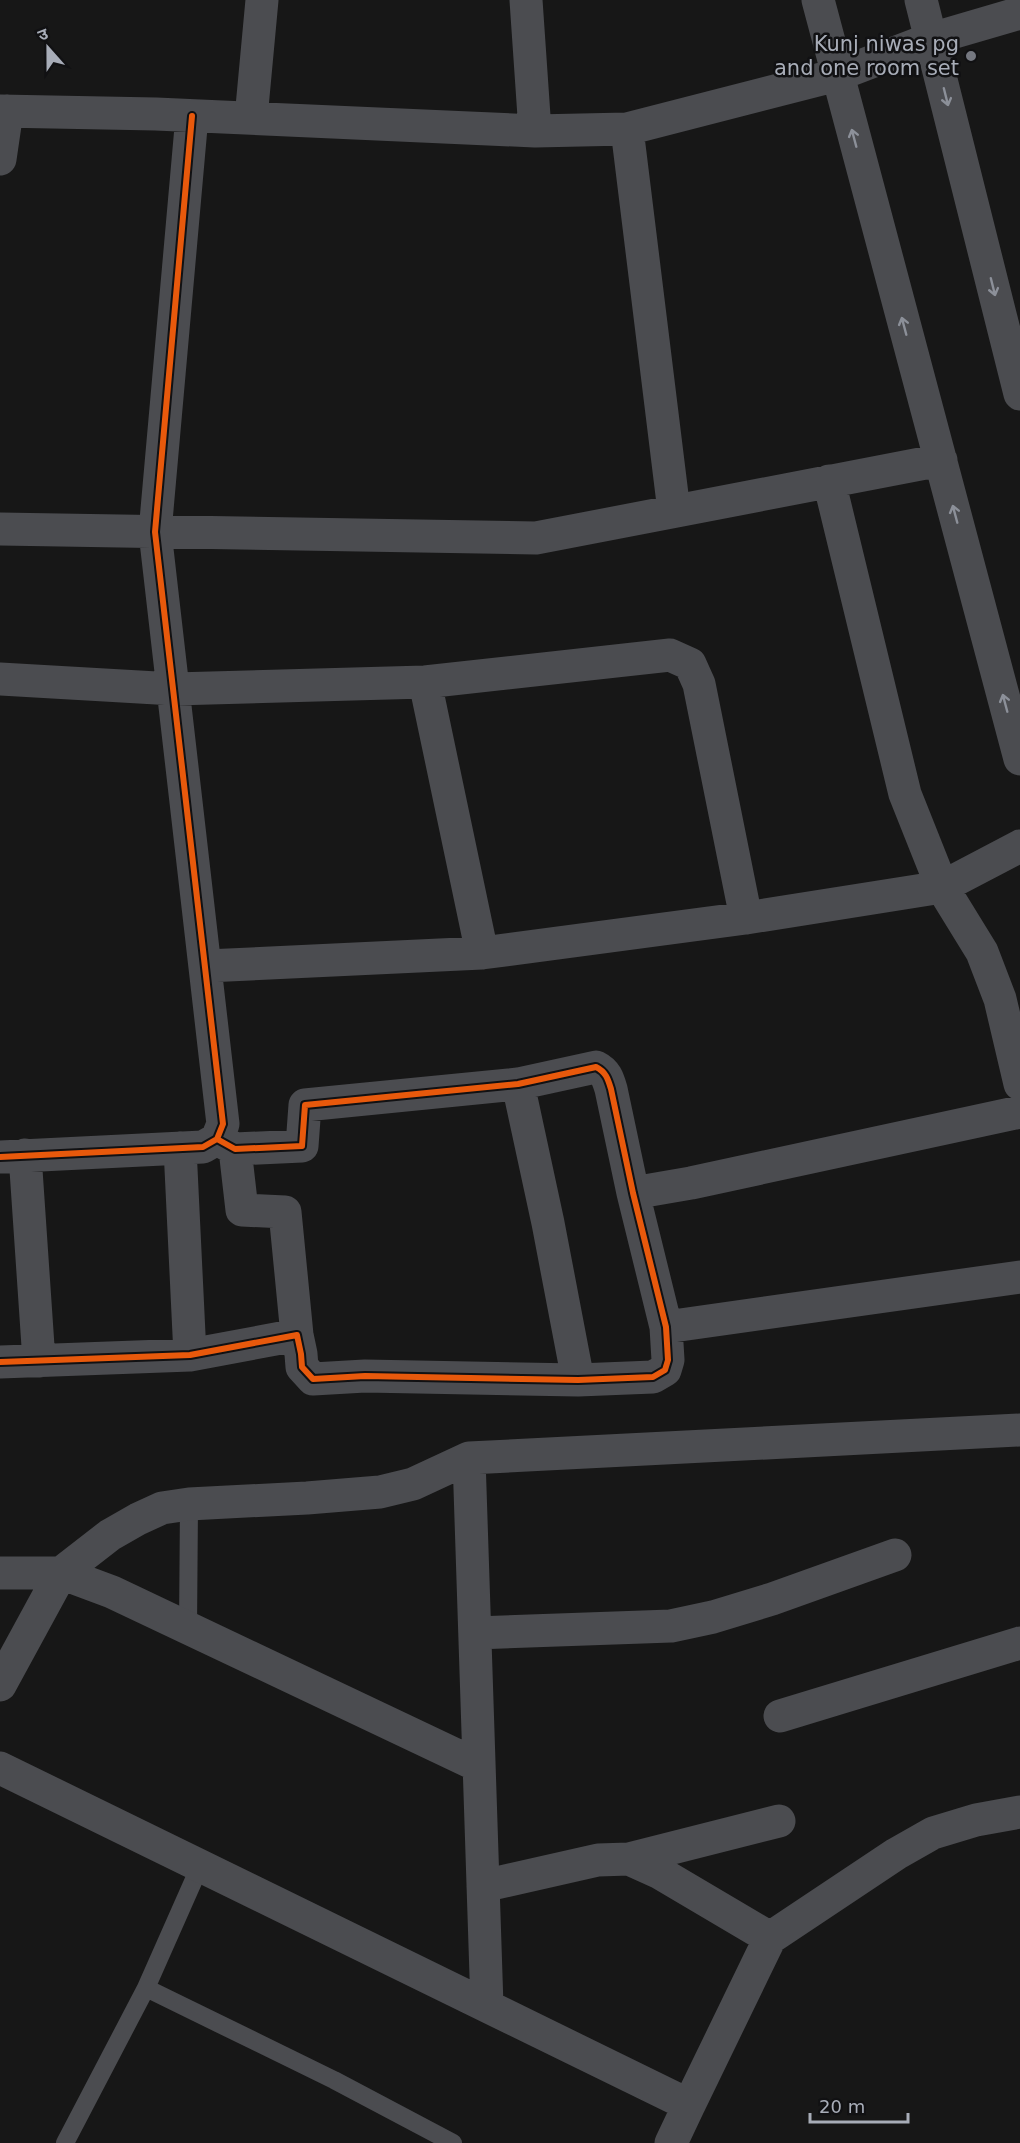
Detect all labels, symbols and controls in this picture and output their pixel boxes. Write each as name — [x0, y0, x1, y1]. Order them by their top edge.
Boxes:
north arrow — [18, 18, 78, 78]
text: उ — [35, 24, 51, 45]
place label: Kunj niwas pg and one room set — [774, 32, 959, 80]
marker: Kunj niwas pg and one room set — [964, 49, 978, 63]
one-way arrow — [940, 88, 952, 107]
one-way arrow — [847, 128, 859, 147]
one-way arrow — [988, 277, 1000, 296]
one-way arrow — [898, 317, 910, 336]
one-way arrow — [949, 505, 960, 524]
one-way arrow — [999, 693, 1010, 712]
scale bar — [810, 2086, 908, 2124]
text: 20 m — [819, 2096, 865, 2117]

